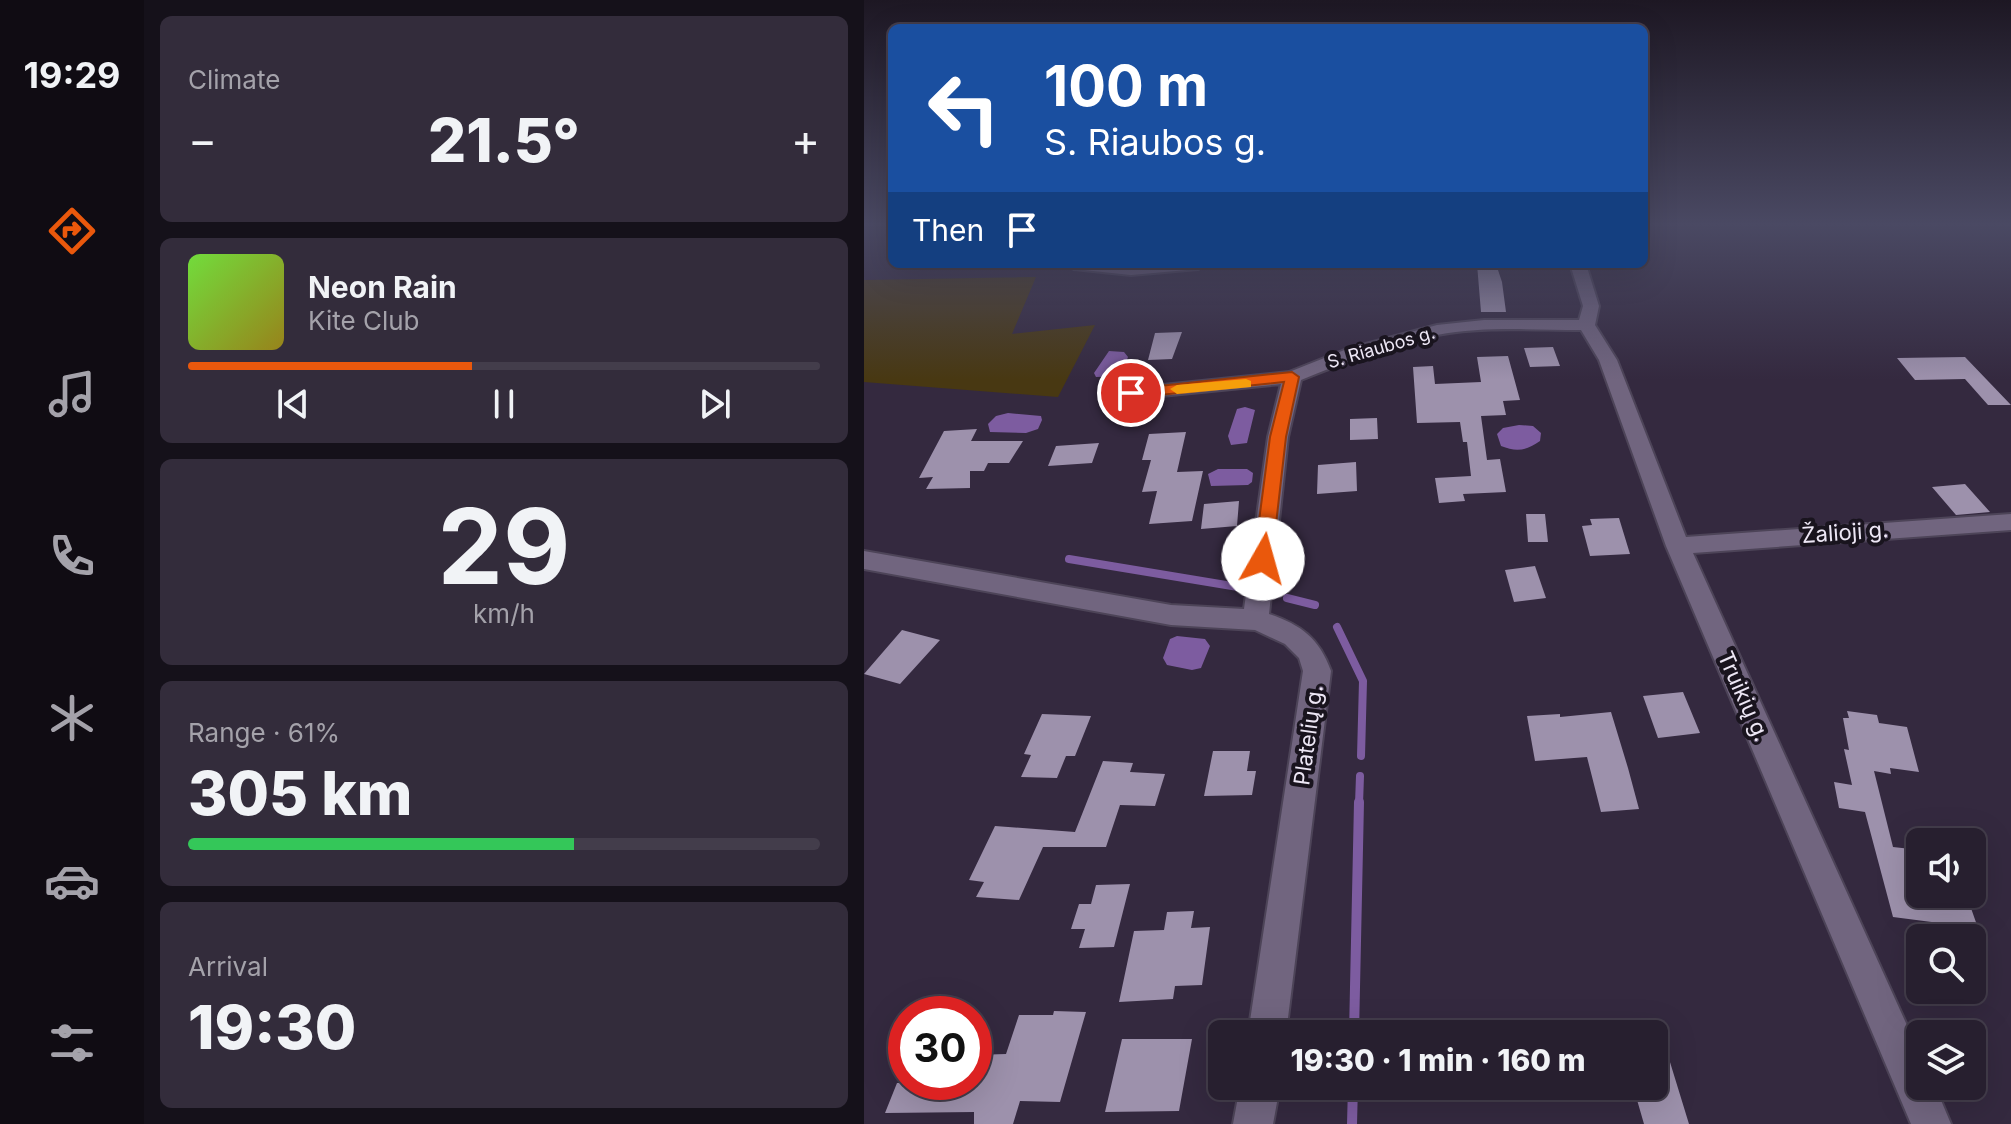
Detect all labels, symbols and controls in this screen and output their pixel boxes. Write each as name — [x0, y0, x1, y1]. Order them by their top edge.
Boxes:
text: 100 m — [1044, 52, 1208, 120]
text: 19:29 — [24, 53, 120, 97]
icon: left — [912, 56, 1016, 160]
text: Climate — [188, 64, 280, 95]
text: 21.5° — [428, 104, 580, 176]
text: − — [188, 113, 217, 167]
text: + — [791, 113, 820, 167]
text: S. Riaubos g. — [1044, 120, 1266, 164]
icon: directions — [44, 203, 100, 259]
icon: arrive — [1000, 208, 1044, 252]
text: Then — [912, 212, 984, 248]
text: Neon Rain — [308, 269, 457, 305]
text: Kite Club — [308, 305, 419, 336]
street label: S. Riaubos g. — [1325, 322, 1437, 372]
pin — [1097, 359, 1165, 427]
icon: music — [44, 366, 100, 422]
icon: arrive — [1109, 371, 1153, 415]
icon: previous — [271, 382, 315, 426]
icon: pause — [482, 382, 526, 426]
icon: next — [693, 382, 737, 426]
text: 29 — [437, 483, 571, 609]
street label: Žalioji g. — [1801, 516, 1889, 548]
position arrow — [1221, 517, 1305, 601]
icon: phone — [44, 528, 100, 584]
text: km/h — [473, 598, 535, 629]
street label: Truikių g. — [1713, 647, 1775, 745]
street label: Platelių g. — [1288, 683, 1328, 787]
icon: climate — [44, 690, 100, 746]
text: Range · 61% — [188, 717, 340, 748]
text: 305 km — [188, 757, 412, 829]
map controls — [1906, 828, 1986, 1100]
button: sound — [1906, 828, 1986, 908]
icon: car — [44, 853, 100, 909]
button: search — [1906, 924, 1986, 1004]
text: Arrival — [188, 951, 268, 982]
text: 19:30 — [188, 991, 356, 1063]
speed limit sign: 30 — [888, 996, 992, 1100]
icon: filters — [44, 1015, 100, 1071]
button: layers — [1906, 1020, 1986, 1100]
text: 19:30 · 1 min · 160 m — [1291, 1042, 1585, 1078]

